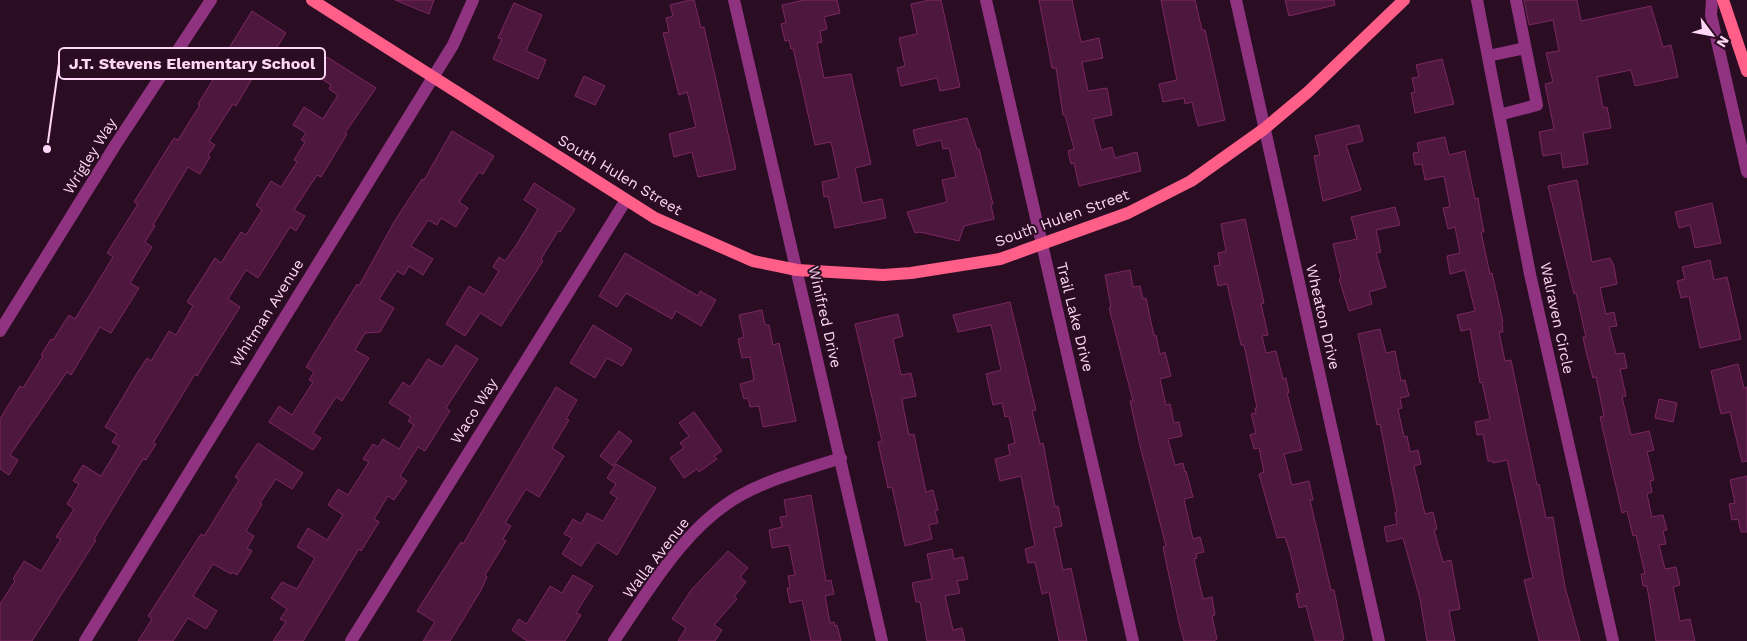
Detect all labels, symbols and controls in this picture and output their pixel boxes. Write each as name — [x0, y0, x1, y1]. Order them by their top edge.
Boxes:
north arrow — [1687, 10, 1737, 60]
text: N — [1713, 33, 1733, 51]
callout: J.T. Stevens Elementary School — [59, 48, 325, 79]
text: J.T. Stevens Elementary School — [69, 54, 316, 73]
street label: Wrigley Way — [59, 114, 121, 198]
street label: South Hulen Street — [555, 131, 686, 220]
street label: South Hulen Street — [992, 185, 1132, 251]
street label: Whitman Avenue — [227, 256, 307, 370]
street label: Trail Lake Drive — [1053, 260, 1097, 374]
street label: Walraven Circle — [1536, 261, 1578, 375]
street label: Wheaton Drive — [1302, 263, 1344, 371]
street label: Winifred Drive — [805, 264, 845, 370]
street label: Waco Way — [447, 375, 501, 447]
street label: Walla Avenue — [619, 514, 693, 602]

